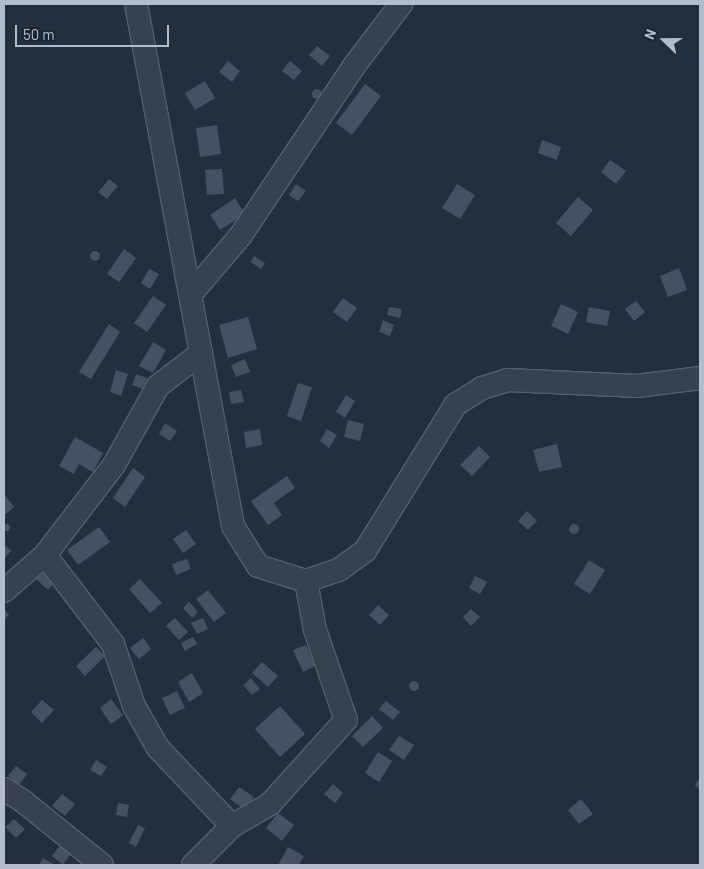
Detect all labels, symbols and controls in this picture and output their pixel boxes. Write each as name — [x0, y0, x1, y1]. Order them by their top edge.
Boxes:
scale bar — [18, 15, 171, 47]
north arrow — [639, 15, 689, 65]
text: 50 m — [23, 25, 55, 43]
text: N — [640, 27, 659, 42]

